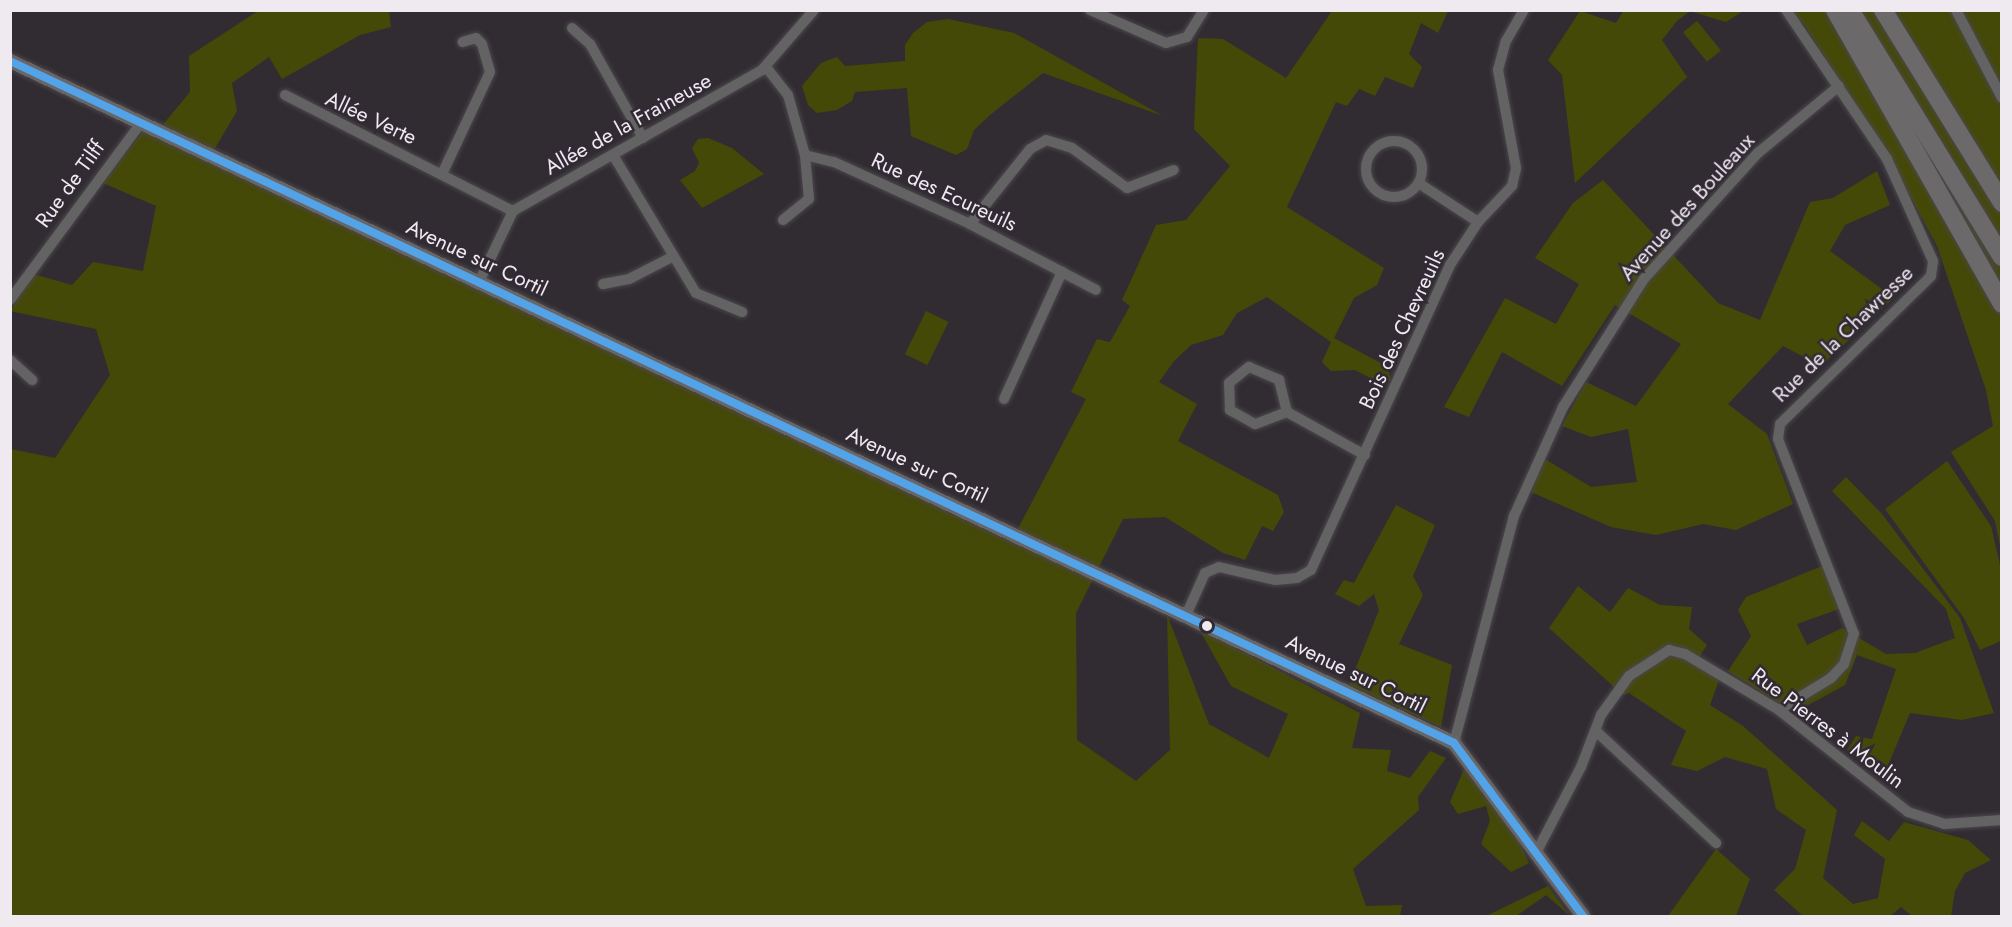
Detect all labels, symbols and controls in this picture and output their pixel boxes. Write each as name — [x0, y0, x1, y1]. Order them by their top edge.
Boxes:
street label: Allée de la Fraineuse — [540, 68, 716, 180]
street label: Allée Verte — [321, 86, 421, 150]
street label: Avenue des Bouleaux — [1614, 128, 1760, 286]
street label: Rue de Tilff — [30, 136, 110, 232]
street label: Rue des Ecureuils — [867, 147, 1021, 237]
street label: Avenue sur Cortil — [402, 214, 552, 302]
street label: Bois des Chevreuils — [1354, 245, 1450, 413]
street label: Rue de la Chawresse — [1768, 261, 1918, 407]
street label: Avenue sur Cortil — [842, 421, 992, 509]
unlabelled marker — [1201, 620, 1213, 632]
street label: Avenue sur Cortil — [1282, 629, 1430, 719]
street label: Rue Pierres à Moulin — [1747, 662, 1909, 794]

